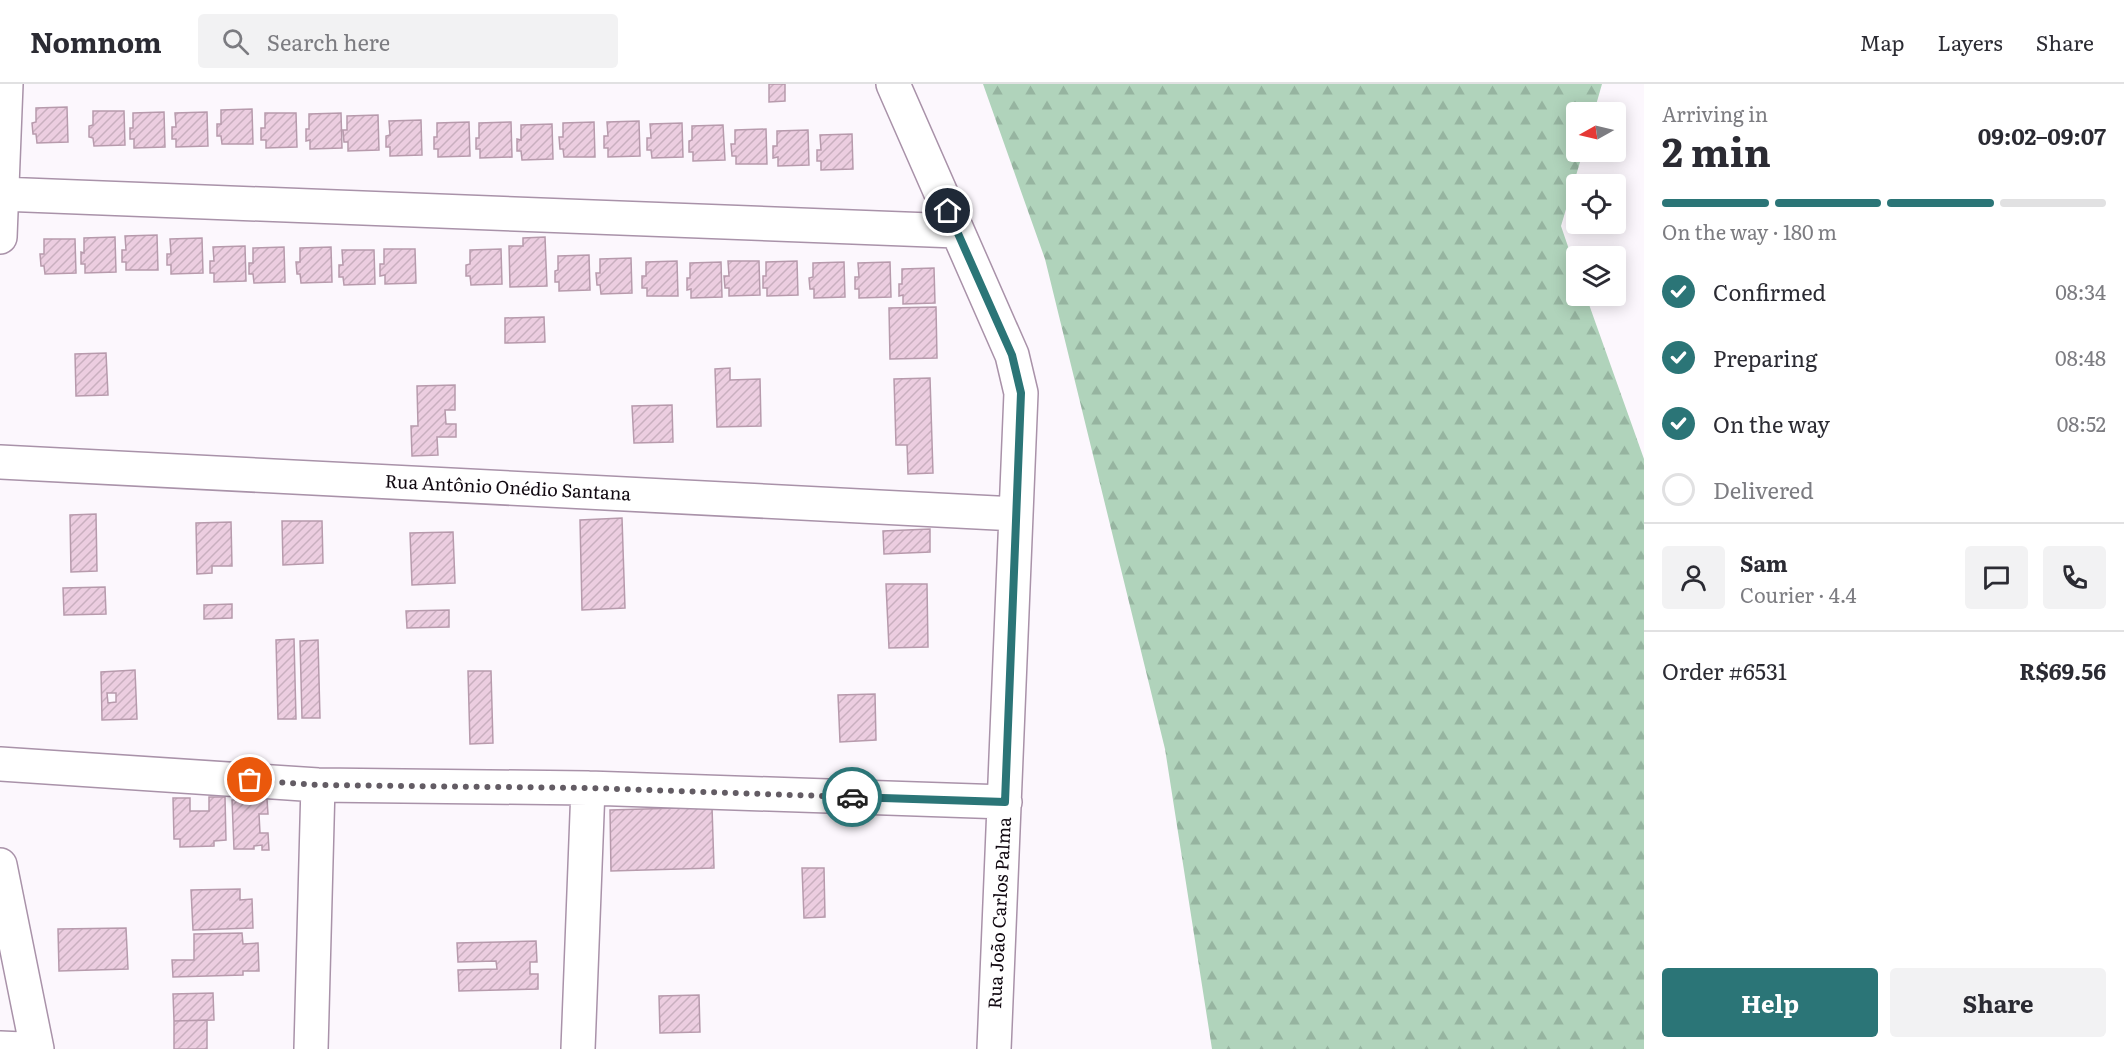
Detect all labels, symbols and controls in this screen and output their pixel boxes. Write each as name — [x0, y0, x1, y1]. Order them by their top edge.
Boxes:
search box — [198, 14, 618, 68]
text: Nomnom — [30, 20, 162, 62]
icon: search — [219, 25, 252, 58]
text: Search here — [267, 25, 390, 58]
text: Map — [1860, 26, 1905, 57]
text: Layers — [1938, 26, 2003, 57]
text: Share — [2036, 26, 2094, 57]
text: Arriving in — [1662, 98, 1768, 128]
north arrow — [1566, 102, 1626, 162]
map controls — [1566, 102, 1626, 306]
text: 09:02–09:07 — [1978, 119, 2106, 152]
text: 2 min — [1662, 121, 1771, 179]
button: locate — [1566, 174, 1626, 234]
pin — [922, 185, 973, 236]
icon: home — [931, 194, 964, 227]
text: On the way · 180 m — [1662, 216, 1837, 246]
button: layers — [1566, 246, 1626, 306]
icon: check — [1662, 275, 1695, 308]
text: Confirmed — [1713, 275, 1826, 308]
text: 08:34 — [2055, 276, 2106, 306]
icon: check — [1662, 341, 1695, 374]
text: Preparing — [1713, 341, 1817, 374]
text: 08:48 — [2055, 342, 2106, 372]
icon: check — [1662, 407, 1695, 440]
text: On the way — [1713, 407, 1830, 440]
text: 08:52 — [2057, 408, 2106, 438]
street label: Rua Antônio Onédio Santana — [384, 467, 632, 506]
text: Delivered — [1713, 473, 1814, 506]
button: person — [1662, 546, 1725, 609]
text: Sam — [1740, 546, 1788, 579]
button: chat — [1965, 546, 2028, 609]
button: phone — [2043, 546, 2106, 609]
text: Courier · 4.4 — [1740, 579, 1857, 609]
text: Order #6531 — [1662, 654, 1787, 687]
text: R$69.56 — [2019, 654, 2106, 687]
pin — [224, 754, 275, 805]
icon: bag — [233, 763, 266, 796]
courier — [822, 767, 882, 827]
icon: car — [836, 781, 869, 814]
street label: Rua João Carlos Palma — [980, 816, 1017, 1010]
button: Help — [1662, 968, 1878, 1037]
button: Share — [1890, 968, 2106, 1037]

